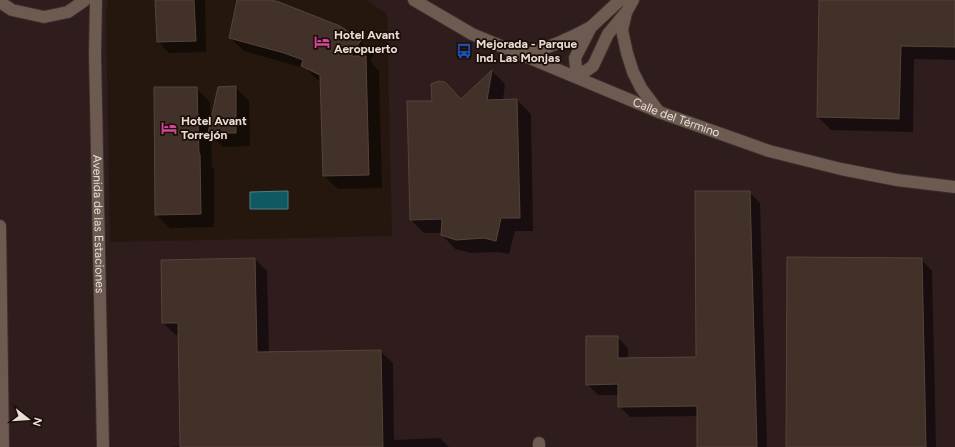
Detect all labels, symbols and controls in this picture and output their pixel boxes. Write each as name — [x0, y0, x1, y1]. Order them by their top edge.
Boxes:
place label: Hotel Avant Aeropuerto — [334, 28, 400, 56]
hotel icon: Hotel Avant Aeropuerto — [313, 33, 331, 51]
place label: Mejorada - Parque Ind. Las Monjas — [476, 37, 577, 65]
bus stop icon: Mejorada - Parque Ind. Las Monjas — [455, 42, 473, 60]
street label: Calle del Término — [631, 95, 722, 140]
place label: Hotel Avant Torrejón — [181, 114, 247, 142]
hotel icon: Hotel Avant Torrejón — [160, 119, 178, 137]
street label: Avenida de las Estaciones — [90, 154, 107, 294]
north arrow — [8, 399, 48, 439]
text: N — [30, 416, 45, 428]

